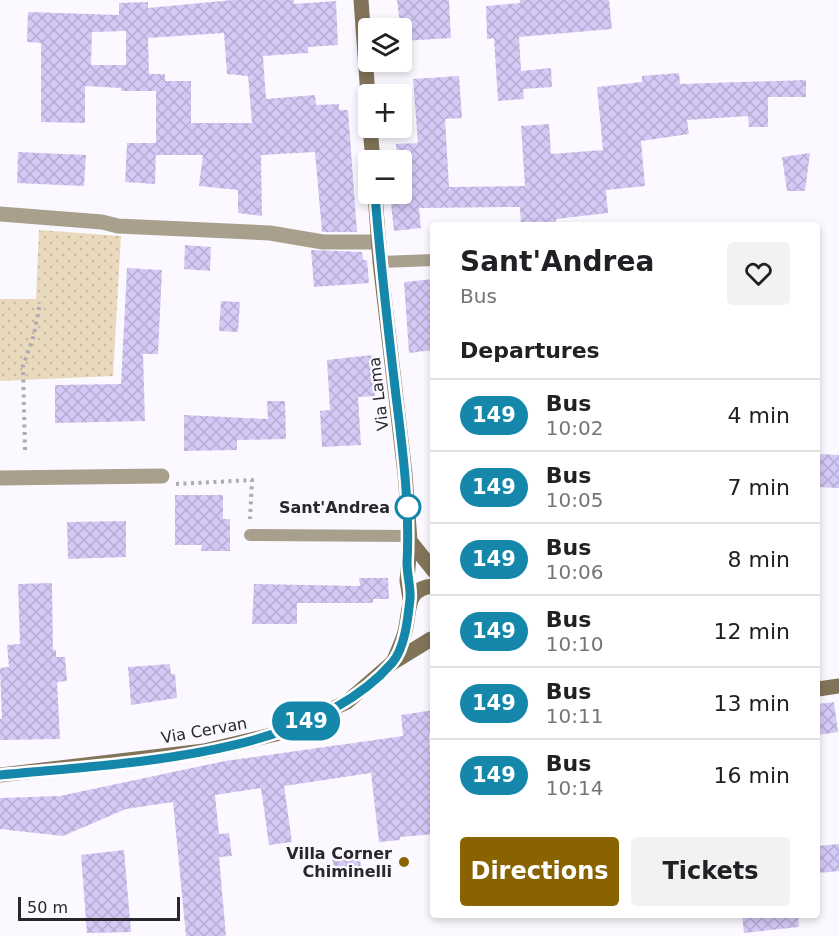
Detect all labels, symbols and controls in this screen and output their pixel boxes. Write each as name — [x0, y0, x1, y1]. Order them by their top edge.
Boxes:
map controls — [358, 18, 412, 204]
button: layers — [358, 18, 412, 72]
button: + — [358, 84, 412, 138]
button: − — [358, 150, 412, 204]
button: heart — [727, 242, 790, 305]
text: Sant'Andrea — [460, 245, 654, 278]
text: Bus — [460, 284, 497, 308]
text: Departures — [460, 338, 600, 363]
street label: Via Lama — [365, 356, 392, 432]
text: Bus — [546, 391, 591, 416]
text: 149 — [472, 403, 516, 427]
text: 4 min — [728, 403, 790, 428]
text: 10:02 — [546, 416, 603, 440]
text: Bus — [546, 463, 591, 488]
text: 149 — [472, 475, 516, 499]
text: 7 min — [728, 475, 790, 500]
text: 10:05 — [546, 488, 603, 512]
marker: Sant'Andrea — [395, 494, 421, 520]
place label: Sant'Andrea — [279, 498, 390, 517]
text: Bus — [546, 535, 591, 560]
text: 149 — [472, 547, 516, 571]
text: 8 min — [728, 547, 790, 572]
text: 10:06 — [546, 560, 603, 584]
text: Bus — [546, 607, 591, 632]
text: 149 — [472, 619, 516, 643]
text: 12 min — [714, 619, 790, 644]
text: 10:10 — [546, 632, 603, 656]
text: Bus — [546, 679, 591, 704]
text: 149 — [472, 691, 516, 715]
text: 13 min — [714, 691, 790, 716]
line badge: 149 — [272, 702, 340, 740]
text: 10:11 — [546, 704, 603, 728]
text: 149 — [284, 709, 328, 733]
street label: Via Cervan — [160, 714, 249, 747]
text: Bus — [546, 751, 591, 776]
text: 149 — [472, 763, 516, 787]
text: 16 min — [714, 763, 790, 788]
text: 10:14 — [546, 776, 603, 800]
button: Directions — [460, 837, 619, 906]
button: Tickets — [631, 837, 790, 906]
place label: Villa Corner Chiminelli — [286, 844, 392, 881]
marker: Villa Corner Chiminelli — [397, 855, 411, 869]
scale bar — [18, 894, 180, 922]
text: 50 m — [27, 898, 68, 917]

